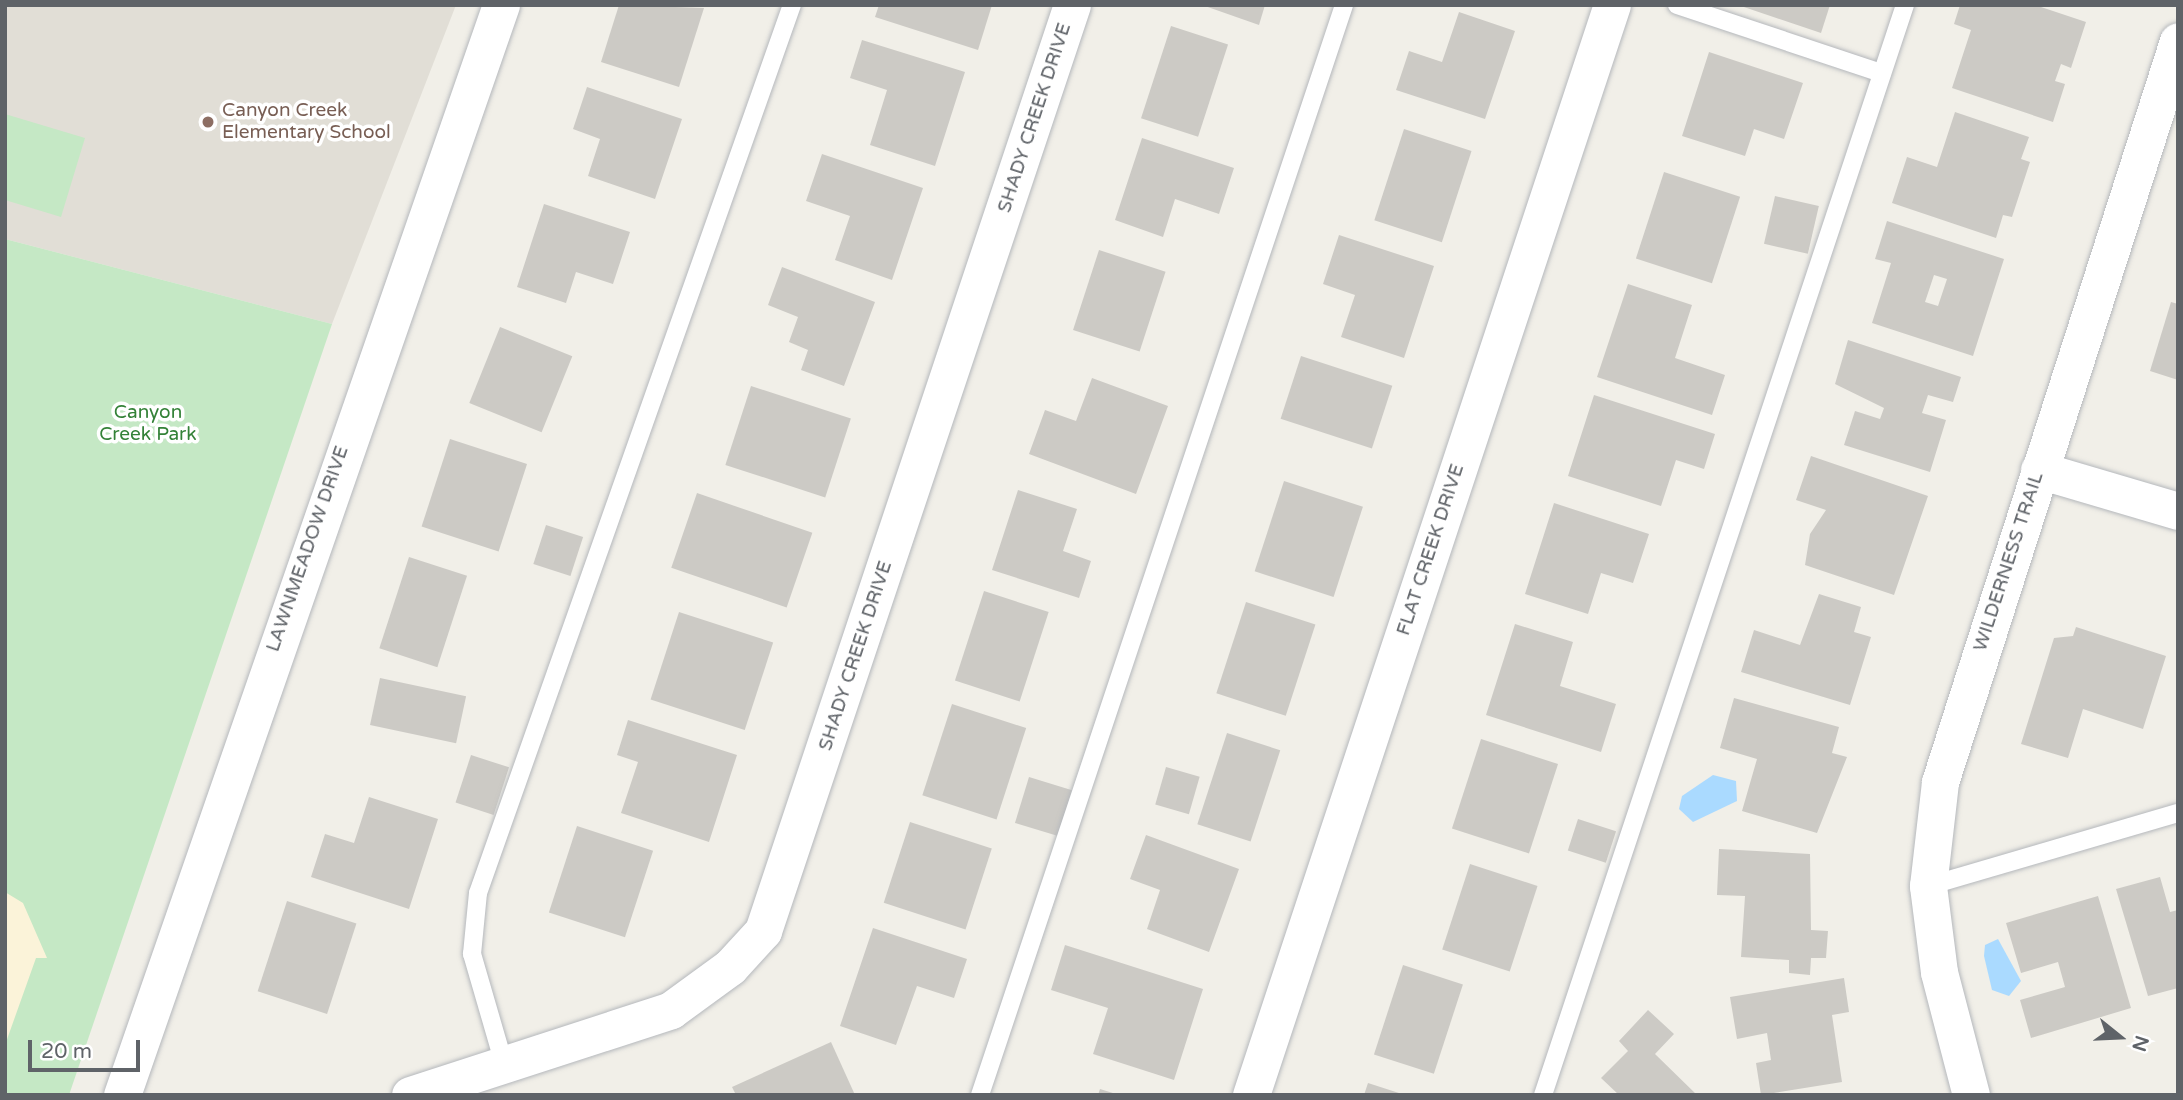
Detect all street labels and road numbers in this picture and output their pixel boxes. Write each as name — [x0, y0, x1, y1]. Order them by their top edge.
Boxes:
street label: SHADY CREEK DRIVE — [994, 20, 1076, 216]
street label: LAWNMEADOW DRIVE — [262, 443, 354, 655]
street label: FLAT CREEK DRIVE — [1393, 461, 1469, 639]
street label: WILDERNESS TRAIL — [1969, 470, 2049, 654]
street label: SHADY CREEK DRIVE — [815, 558, 897, 754]

